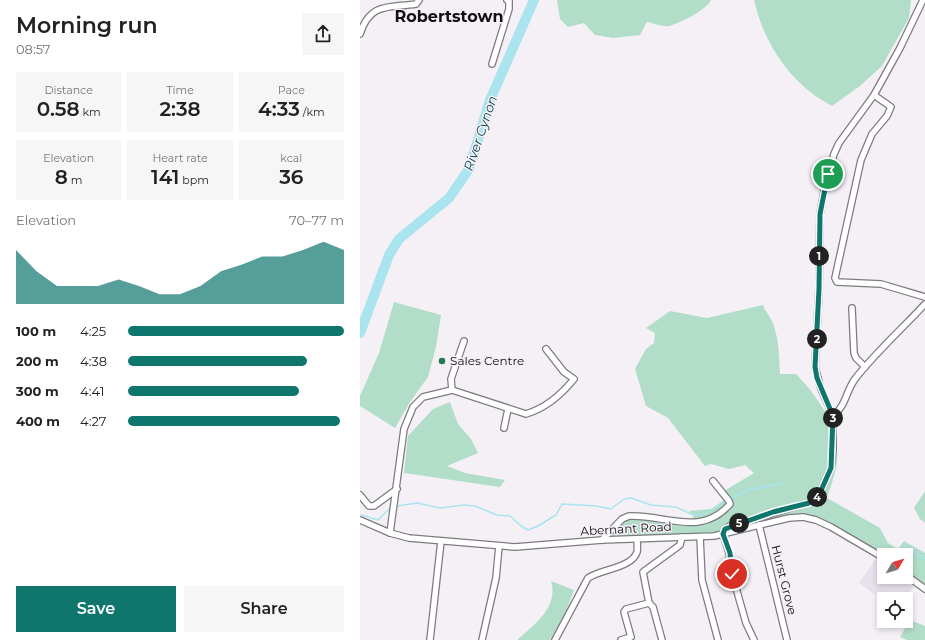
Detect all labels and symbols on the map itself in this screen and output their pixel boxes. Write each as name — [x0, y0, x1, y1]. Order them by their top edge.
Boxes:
district label: Robertstown — [395, 7, 503, 26]
water label: River Cynon — [460, 93, 500, 173]
pin — [811, 157, 845, 191]
pin: 1 — [809, 246, 829, 266]
pin: 2 — [807, 329, 827, 349]
place label: Sales Centre — [450, 353, 524, 368]
marker: Sales Centre — [437, 356, 447, 366]
pin: 3 — [823, 408, 843, 428]
pin: 4 — [807, 487, 827, 507]
pin: 5 — [729, 513, 749, 533]
street label: Abernant Road — [580, 519, 672, 538]
street label: Hurst Grove — [769, 543, 800, 616]
north arrow — [877, 548, 913, 584]
pin — [715, 557, 749, 591]

